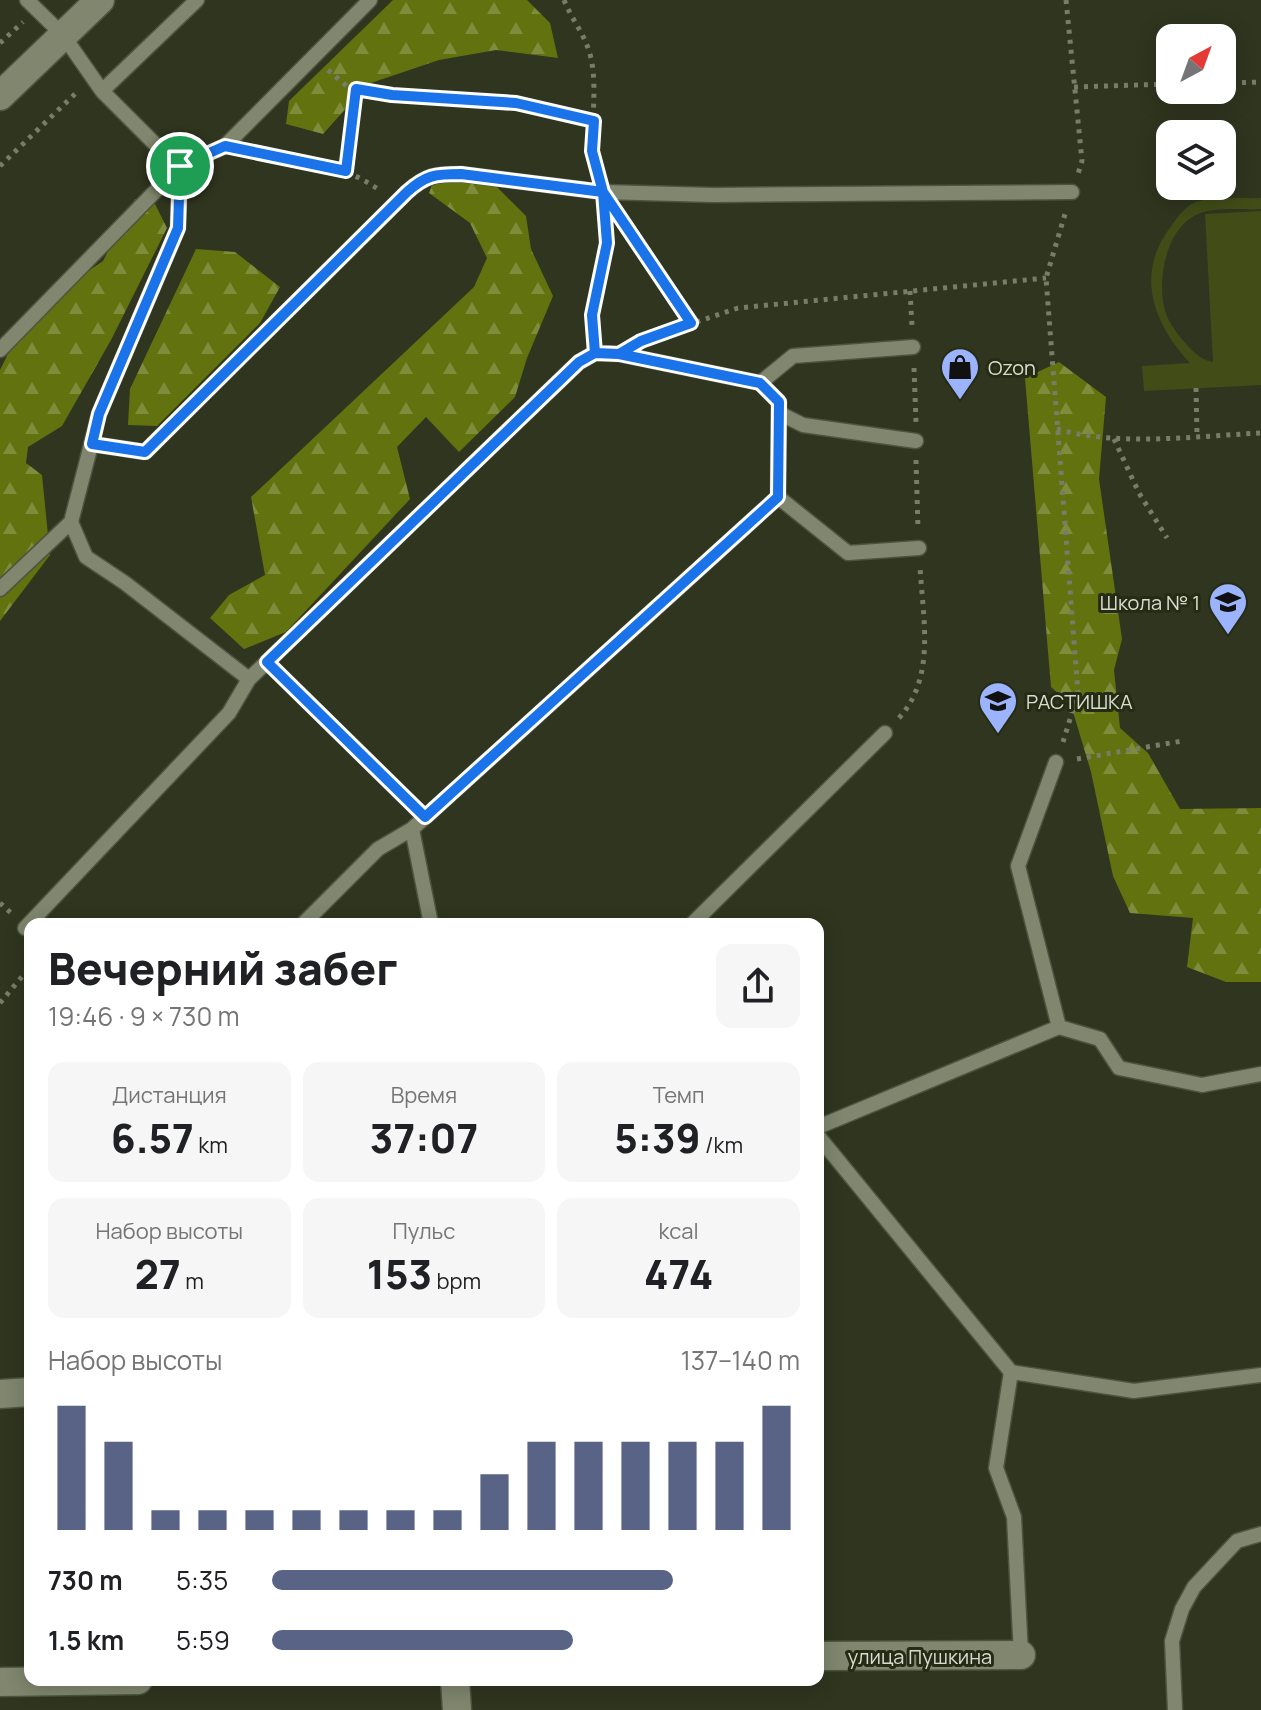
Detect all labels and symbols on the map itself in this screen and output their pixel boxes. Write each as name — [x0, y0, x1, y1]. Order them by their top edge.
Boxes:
north arrow — [1156, 24, 1236, 104]
pin — [146, 132, 214, 200]
shop icon: Ozon — [939, 346, 981, 401]
place label: Ozon — [988, 354, 1036, 381]
school or university icon: Школа № 1 — [1207, 581, 1249, 636]
place label: Школа № 1 — [1100, 589, 1200, 616]
school or university icon: РАСТИШКА — [977, 680, 1019, 735]
place label: РАСТИШКА — [1026, 688, 1133, 715]
street label: улица Пушкина — [848, 1643, 992, 1670]

